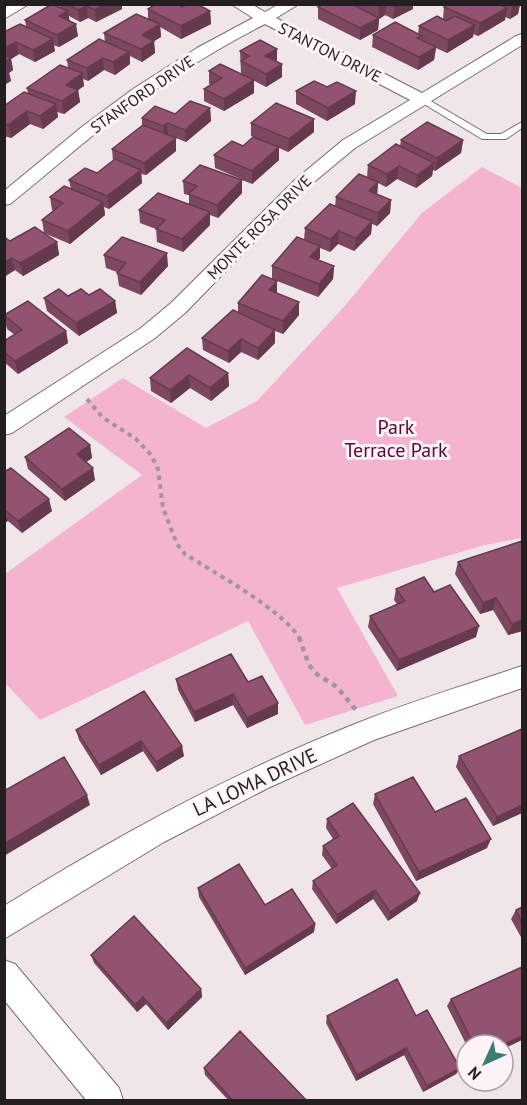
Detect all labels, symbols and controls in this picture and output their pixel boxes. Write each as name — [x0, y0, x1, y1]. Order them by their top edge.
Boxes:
street label: STANTON DRIVE — [275, 17, 385, 87]
street label: STANFORD DRIVE — [86, 51, 198, 137]
street label: MONTE ROSA DRIVE — [203, 171, 315, 283]
park label: Park Terrace Park — [344, 414, 448, 463]
street label: LA LOMA DRIVE — [189, 742, 321, 822]
north arrow — [455, 1033, 515, 1093]
text: N — [464, 1063, 485, 1084]

